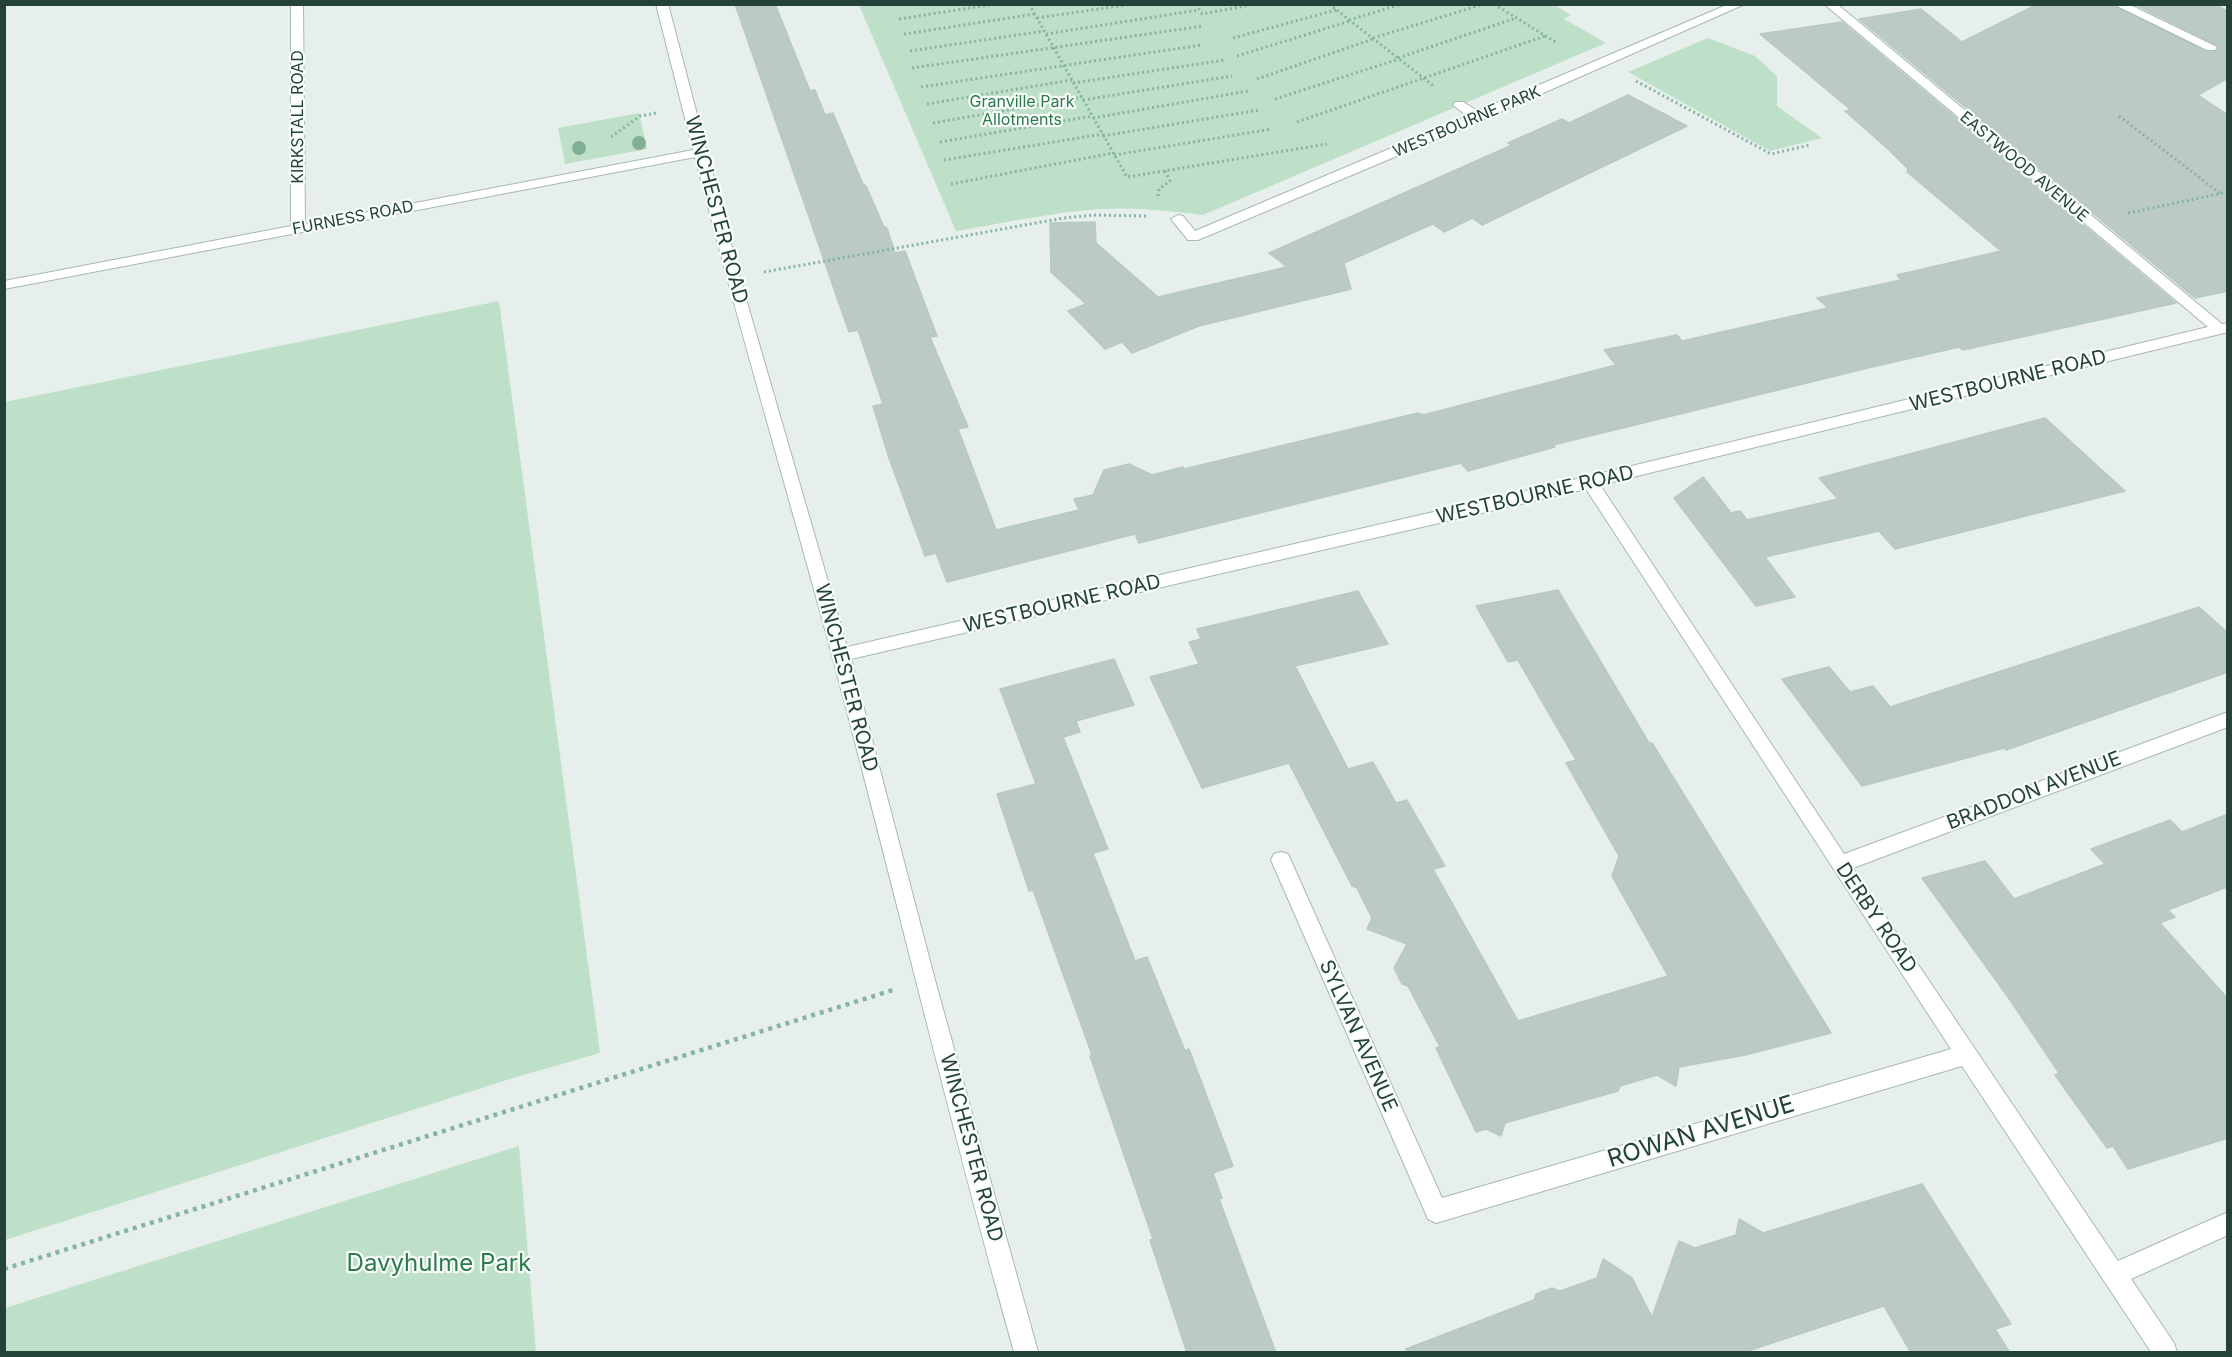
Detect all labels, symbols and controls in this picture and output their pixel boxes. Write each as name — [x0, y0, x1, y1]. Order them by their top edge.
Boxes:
street label: KIRKSTALL ROAD — [288, 50, 308, 184]
street label: WESTBOURNE PARK — [1390, 82, 1544, 162]
park label: Granville Park Allotments — [970, 92, 1074, 130]
street label: EASTWOOD AVENUE — [1956, 108, 2092, 226]
street label: WINCHESTER ROAD — [679, 113, 753, 307]
street label: FURNESS ROAD — [291, 197, 415, 239]
street label: WESTBOURNE ROAD — [1907, 345, 2109, 417]
street label: WESTBOURNE ROAD — [1434, 461, 1636, 529]
street label: WESTBOURNE ROAD — [961, 570, 1163, 638]
street label: WINCHESTER ROAD — [809, 581, 883, 775]
street label: BRADDON AVENUE — [1943, 747, 2125, 835]
street label: DERBY ROAD — [1830, 859, 1922, 977]
street label: SYLVAN AVENUE — [1314, 956, 1402, 1116]
street label: WINCHESTER ROAD — [934, 1051, 1008, 1245]
street label: ROWAN AVENUE — [1604, 1090, 1798, 1174]
park label: Davyhulme Park — [347, 1250, 531, 1278]

